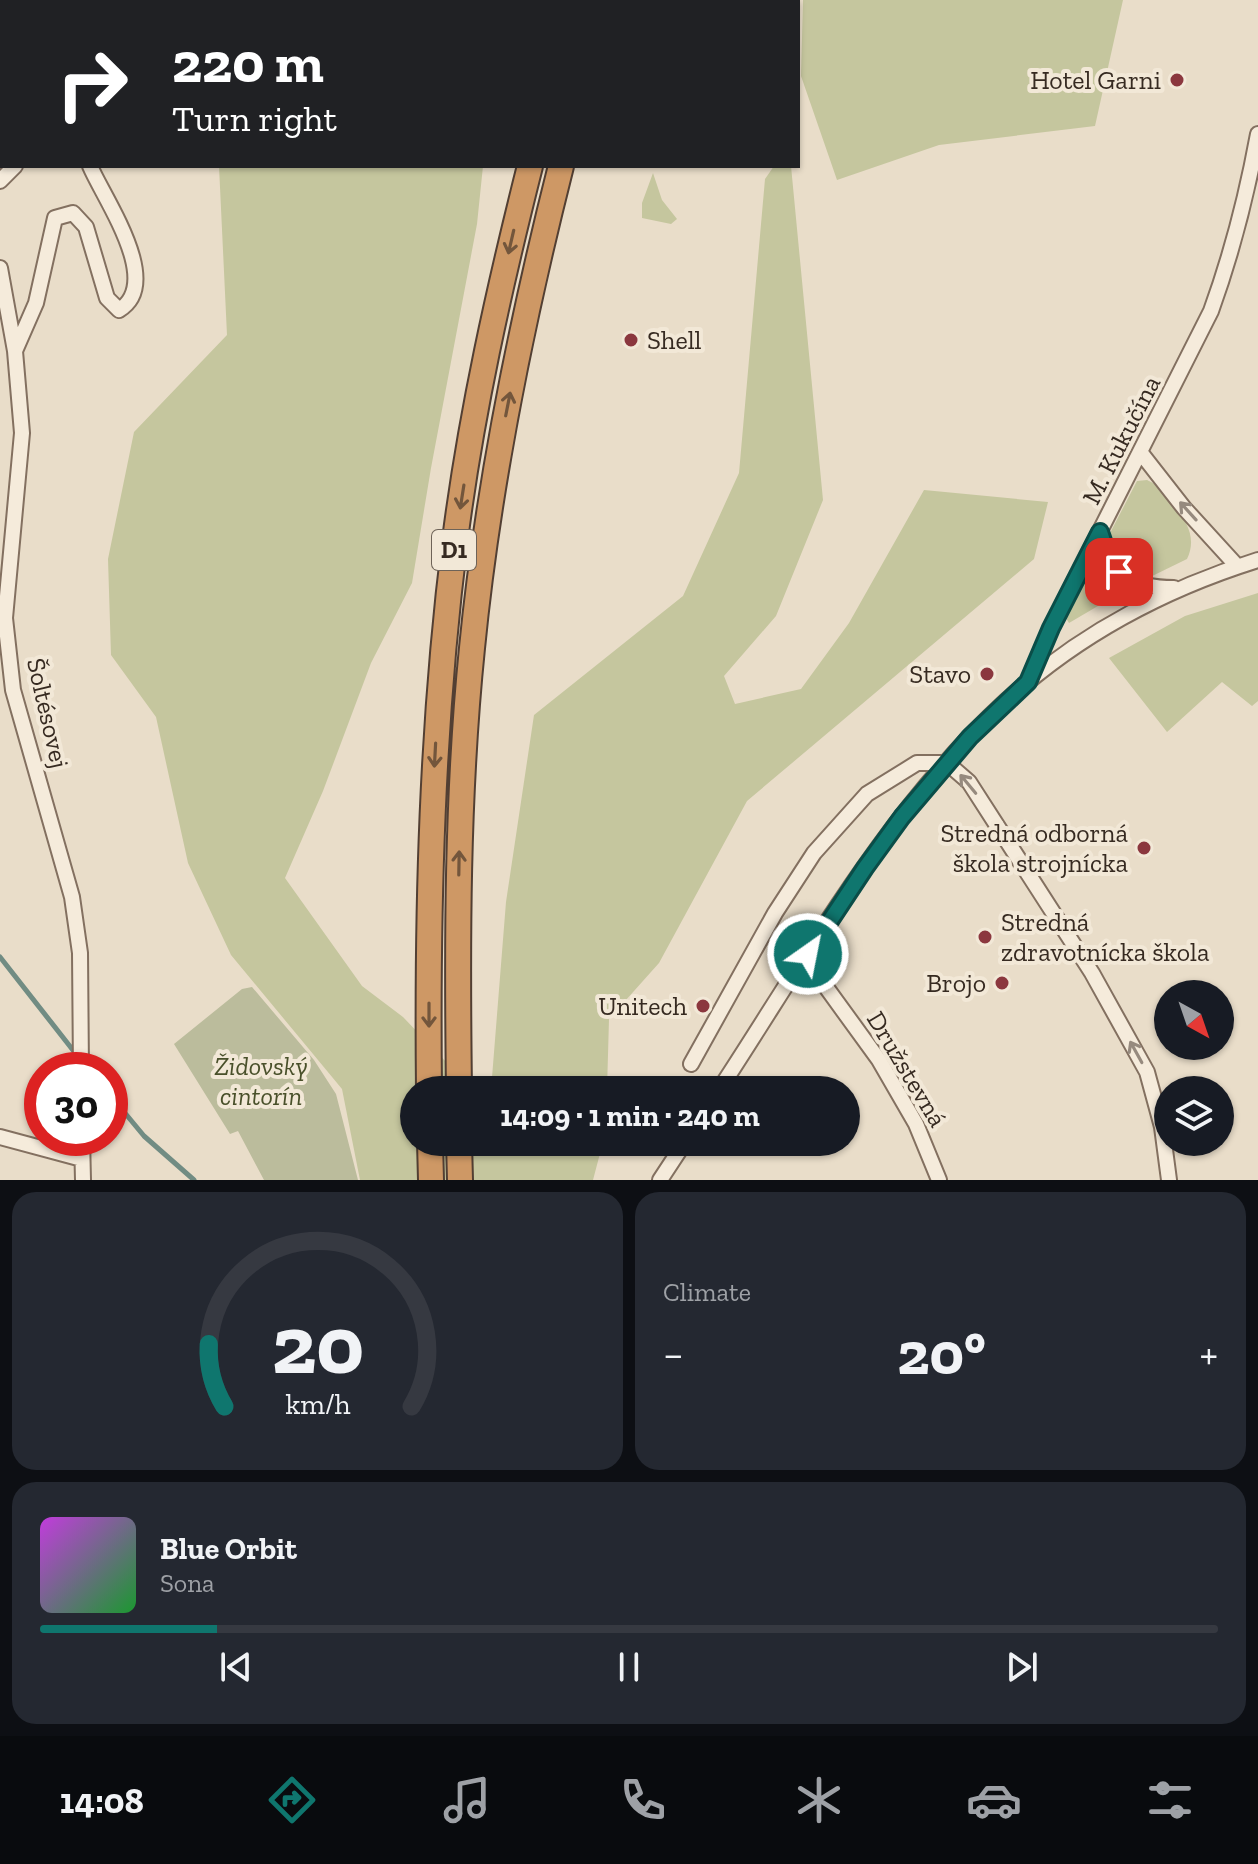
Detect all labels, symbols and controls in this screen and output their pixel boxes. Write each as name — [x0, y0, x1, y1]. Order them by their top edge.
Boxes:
text: 220 m — [172, 29, 324, 96]
icon: right — [40, 32, 144, 136]
place label: Hotel Garni — [1030, 64, 1161, 96]
marker: Hotel Garni — [1168, 71, 1186, 89]
text: Turn right — [172, 97, 337, 140]
one-way arrow — [503, 228, 518, 254]
place label: Shell — [647, 324, 702, 356]
marker: Shell — [622, 331, 640, 349]
street label: M. Kukučína — [1075, 370, 1167, 510]
one-way arrow — [501, 392, 516, 417]
one-way arrow — [454, 484, 469, 509]
one-way arrow — [1178, 501, 1197, 521]
road number: D1 — [432, 530, 476, 570]
pin — [1085, 538, 1153, 606]
icon: arrive — [1097, 550, 1141, 594]
street label: Šoltésovej — [20, 655, 76, 771]
place label: Stavo — [909, 658, 971, 690]
marker: Stavo — [978, 665, 996, 683]
one-way arrow — [427, 741, 442, 768]
one-way arrow — [959, 775, 977, 795]
place label: Stredná odborná škola strojnícka — [941, 817, 1128, 879]
marker: Stredná odborná škola strojnícka — [1135, 839, 1153, 857]
one-way arrow — [452, 850, 467, 877]
place label: Stredná zdravotnícka škola — [1001, 906, 1210, 968]
position arrow — [766, 912, 850, 996]
marker: Stredná zdravotnícka škola — [976, 928, 994, 946]
place label: Brojo — [926, 967, 986, 999]
marker: Brojo — [993, 974, 1011, 992]
north arrow — [1154, 980, 1234, 1060]
map controls — [1154, 980, 1234, 1156]
place label: Unitech — [598, 990, 687, 1022]
marker: Unitech — [694, 997, 712, 1015]
one-way arrow — [421, 1001, 437, 1028]
street label: Družstevná — [860, 1005, 954, 1133]
one-way arrow — [1127, 1040, 1143, 1064]
park label: Židovský cintorín — [214, 1050, 308, 1112]
speed limit sign: 30 — [24, 1052, 128, 1156]
button: layers — [1154, 1076, 1234, 1156]
text: 14:09 · 1 min · 240 m — [500, 1098, 760, 1134]
text: Climate — [663, 1276, 751, 1308]
text: 20 — [271, 1294, 364, 1394]
text: 20° — [897, 1317, 986, 1389]
text: − — [663, 1327, 684, 1380]
text: + — [1199, 1327, 1218, 1380]
text: km/h — [285, 1387, 350, 1421]
text: Blue Orbit — [160, 1531, 297, 1567]
text: Sona — [160, 1567, 215, 1599]
icon: previous — [214, 1645, 258, 1689]
icon: pause — [607, 1645, 651, 1689]
icon: next — [1000, 1645, 1044, 1689]
icon: directions — [264, 1772, 320, 1828]
icon: music — [439, 1772, 495, 1828]
icon: phone — [615, 1772, 671, 1828]
icon: climate — [791, 1772, 847, 1828]
icon: car — [966, 1772, 1022, 1828]
icon: filters — [1142, 1772, 1198, 1828]
text: 14:08 — [60, 1779, 144, 1822]

